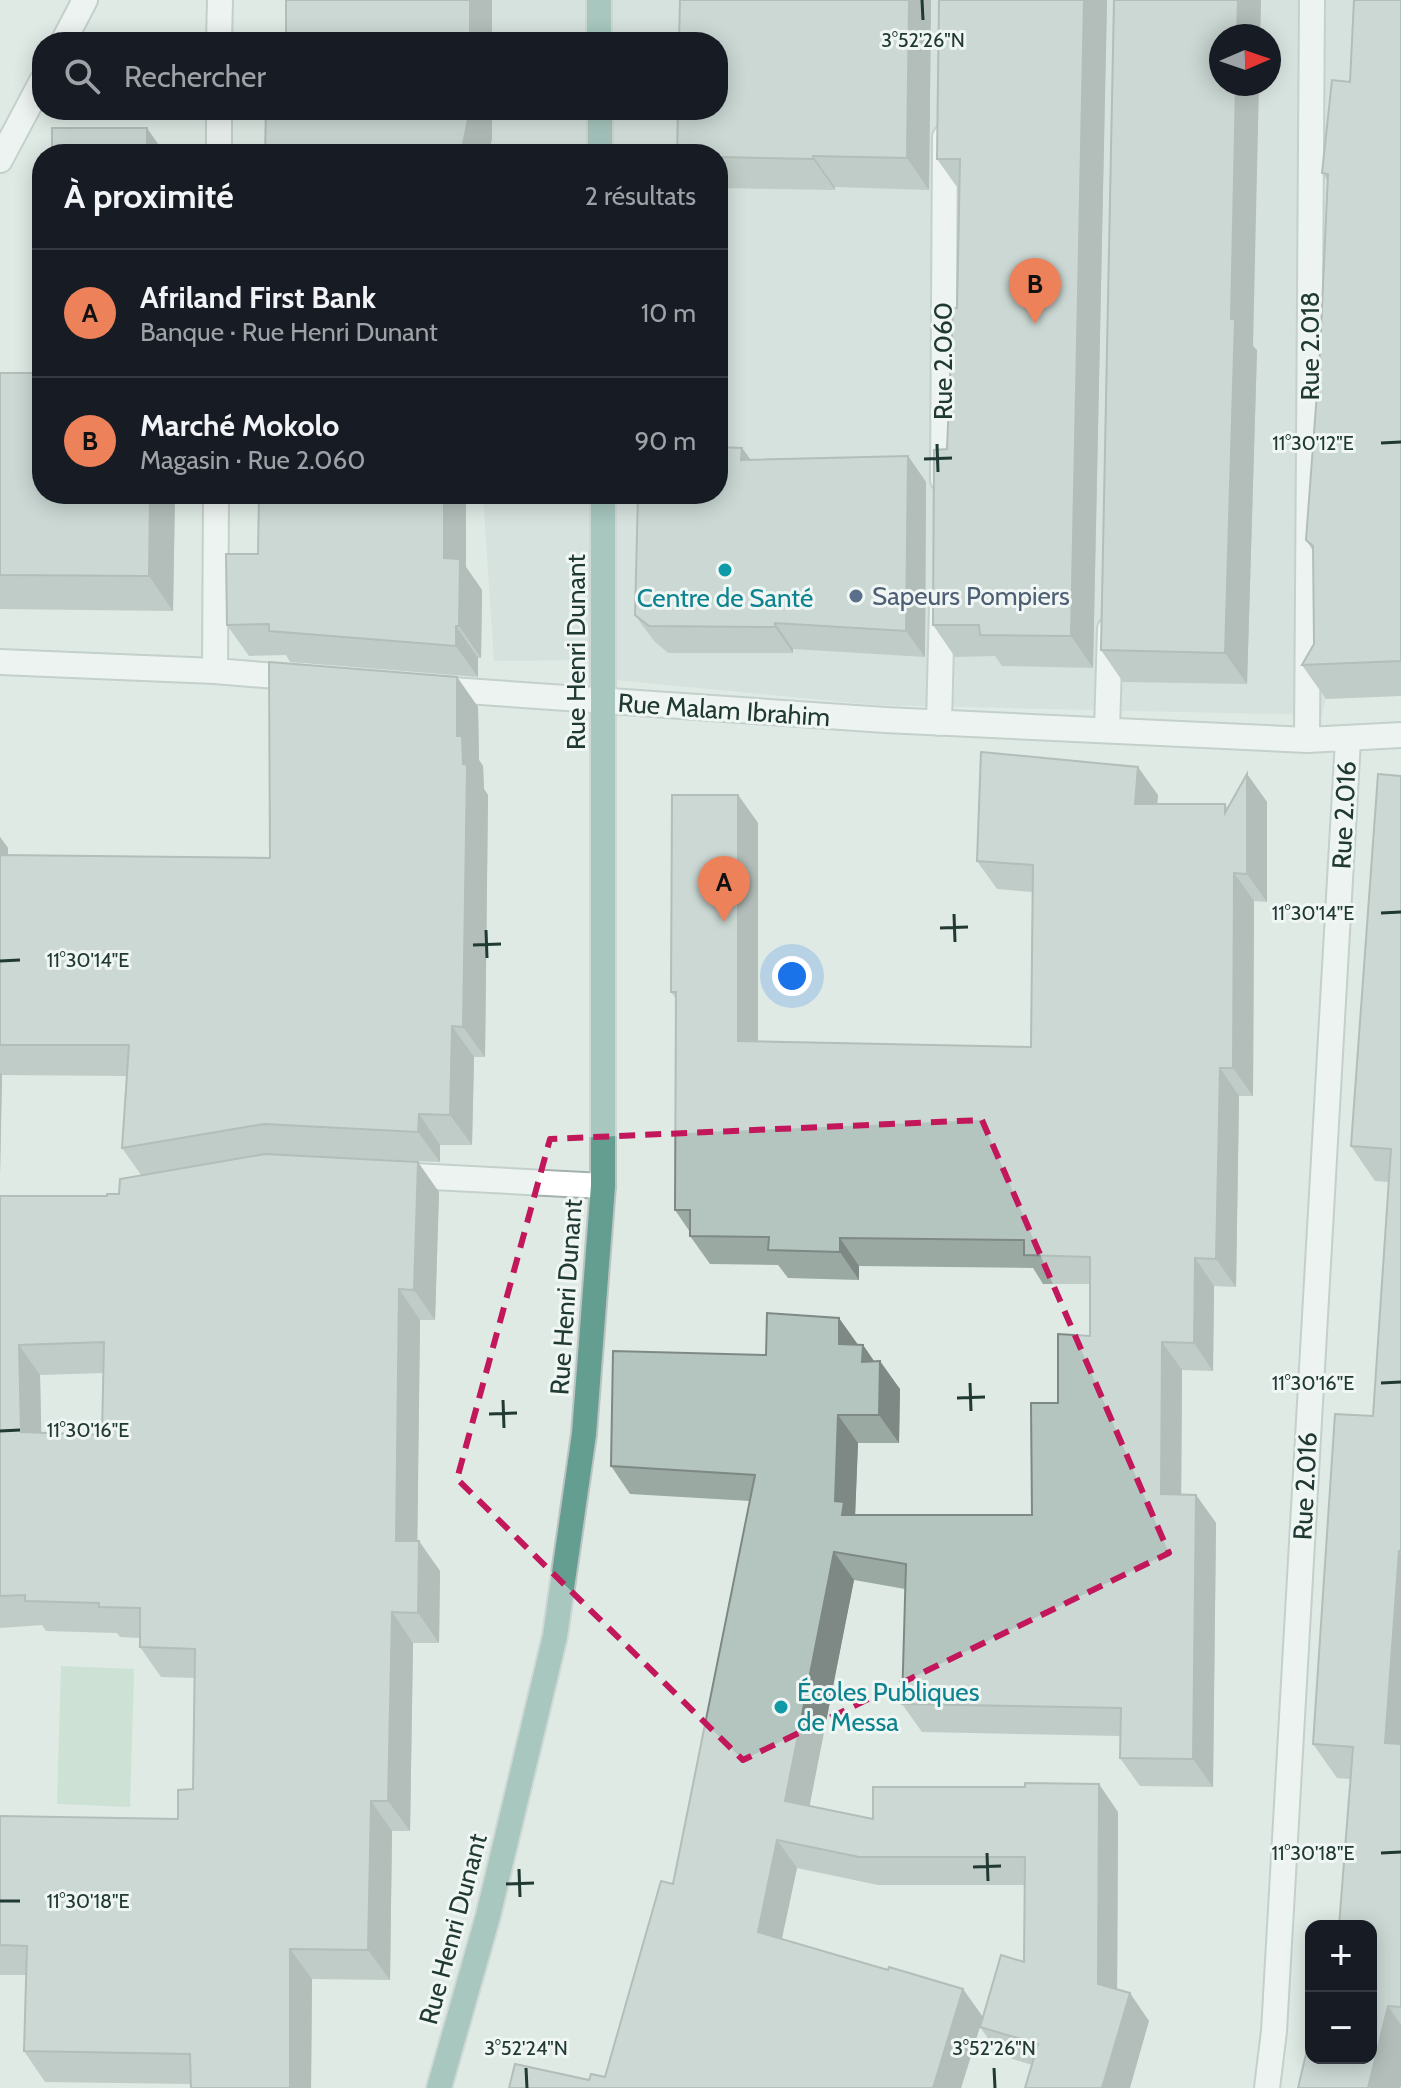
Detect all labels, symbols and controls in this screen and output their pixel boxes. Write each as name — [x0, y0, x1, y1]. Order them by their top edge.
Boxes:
north arrow — [1209, 24, 1281, 96]
text: 3°52'26"N — [881, 28, 965, 52]
search box — [32, 32, 728, 120]
icon: search — [60, 54, 104, 98]
text: Rechercher — [124, 58, 266, 95]
text: À proximité — [64, 175, 234, 217]
text: 2 résultats — [584, 180, 696, 212]
pin: B — [1009, 258, 1061, 324]
text: Afriland First Bank — [140, 279, 376, 316]
street label: Rue 2.018 — [1294, 291, 1326, 401]
text: A — [82, 297, 98, 329]
text: 10 m — [641, 297, 696, 329]
street label: Rue 2.060 — [927, 302, 959, 420]
text: Banque · Rue Henri Dunant — [140, 316, 438, 348]
text: Marché Mokolo — [140, 407, 339, 444]
text: B — [82, 425, 98, 457]
text: 90 m — [634, 425, 696, 457]
text: 11°30'12"E — [1272, 431, 1354, 455]
text: Magasin · Rue 2.060 — [140, 444, 365, 476]
street label: Rue Henri Dunant — [560, 554, 592, 750]
marker: Centre de Santé — [716, 561, 734, 579]
place label: Sapeurs Pompiers — [872, 580, 1070, 612]
place label: Centre de Santé — [637, 582, 813, 614]
marker: Sapeurs Pompiers — [847, 587, 865, 605]
street label: Rue Malam Ibrahim — [617, 687, 831, 733]
street label: Rue 2.016 — [1325, 760, 1363, 870]
pin: A — [698, 856, 750, 922]
text: 11°30'14"E — [1272, 901, 1354, 925]
text: 11°30'14"E — [47, 948, 129, 972]
your location — [772, 956, 812, 996]
street label: Rue Henri Dunant — [543, 1198, 589, 1396]
text: 11°30'16"E — [1272, 1371, 1354, 1395]
text: 11°30'16"E — [47, 1418, 129, 1442]
street label: Rue 2.016 — [1286, 1431, 1324, 1541]
place label: Écoles Publiques de Messa — [797, 1676, 980, 1738]
marker: Écoles Publiques de Messa — [772, 1698, 790, 1716]
street label: Rue Henri Dunant — [412, 1830, 494, 2028]
text: 11°30'18"E — [1271, 1841, 1355, 1865]
text: 11°30'18"E — [46, 1889, 130, 1913]
map controls — [1305, 1920, 1377, 2064]
button: + — [1305, 1920, 1377, 1992]
button: − — [1305, 1992, 1377, 2064]
text: 3°52'24"N — [484, 2036, 568, 2060]
text: 3°52'26"N — [952, 2036, 1036, 2060]

